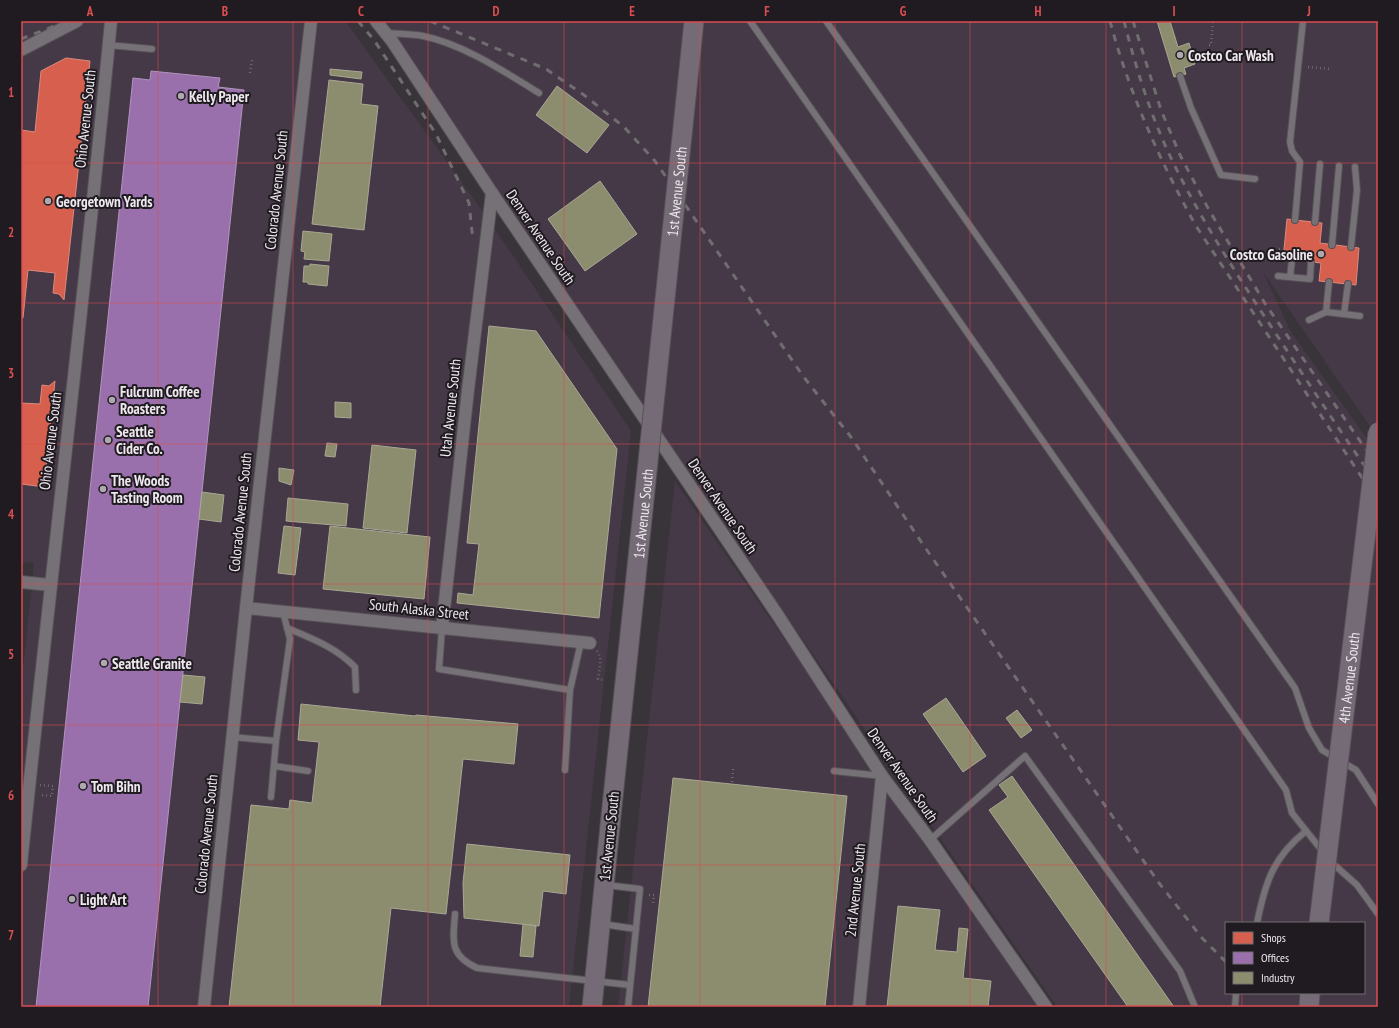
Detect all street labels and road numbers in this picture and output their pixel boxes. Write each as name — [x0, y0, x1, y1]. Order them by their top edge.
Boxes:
street label: Ohio Avenue South — [70, 69, 100, 169]
street label: Colorado Avenue South — [260, 129, 292, 251]
street label: 1st Avenue South — [662, 146, 690, 237]
street label: Denver Avenue South — [502, 186, 580, 288]
street label: Utah Avenue South — [435, 358, 465, 458]
street label: Ohio Avenue South — [35, 391, 65, 491]
street label: Colorado Avenue South — [224, 451, 256, 573]
street label: Denver Avenue South — [684, 455, 762, 557]
street label: 1st Avenue South — [628, 468, 657, 559]
street label: South Alaska Street — [368, 594, 470, 624]
street label: 4th Avenue South — [1334, 631, 1363, 724]
street label: Denver Avenue South — [863, 724, 943, 826]
street label: Colorado Avenue South — [190, 773, 222, 895]
street label: 1st Avenue South — [595, 790, 623, 882]
street label: 2nd Avenue South — [841, 842, 869, 938]

